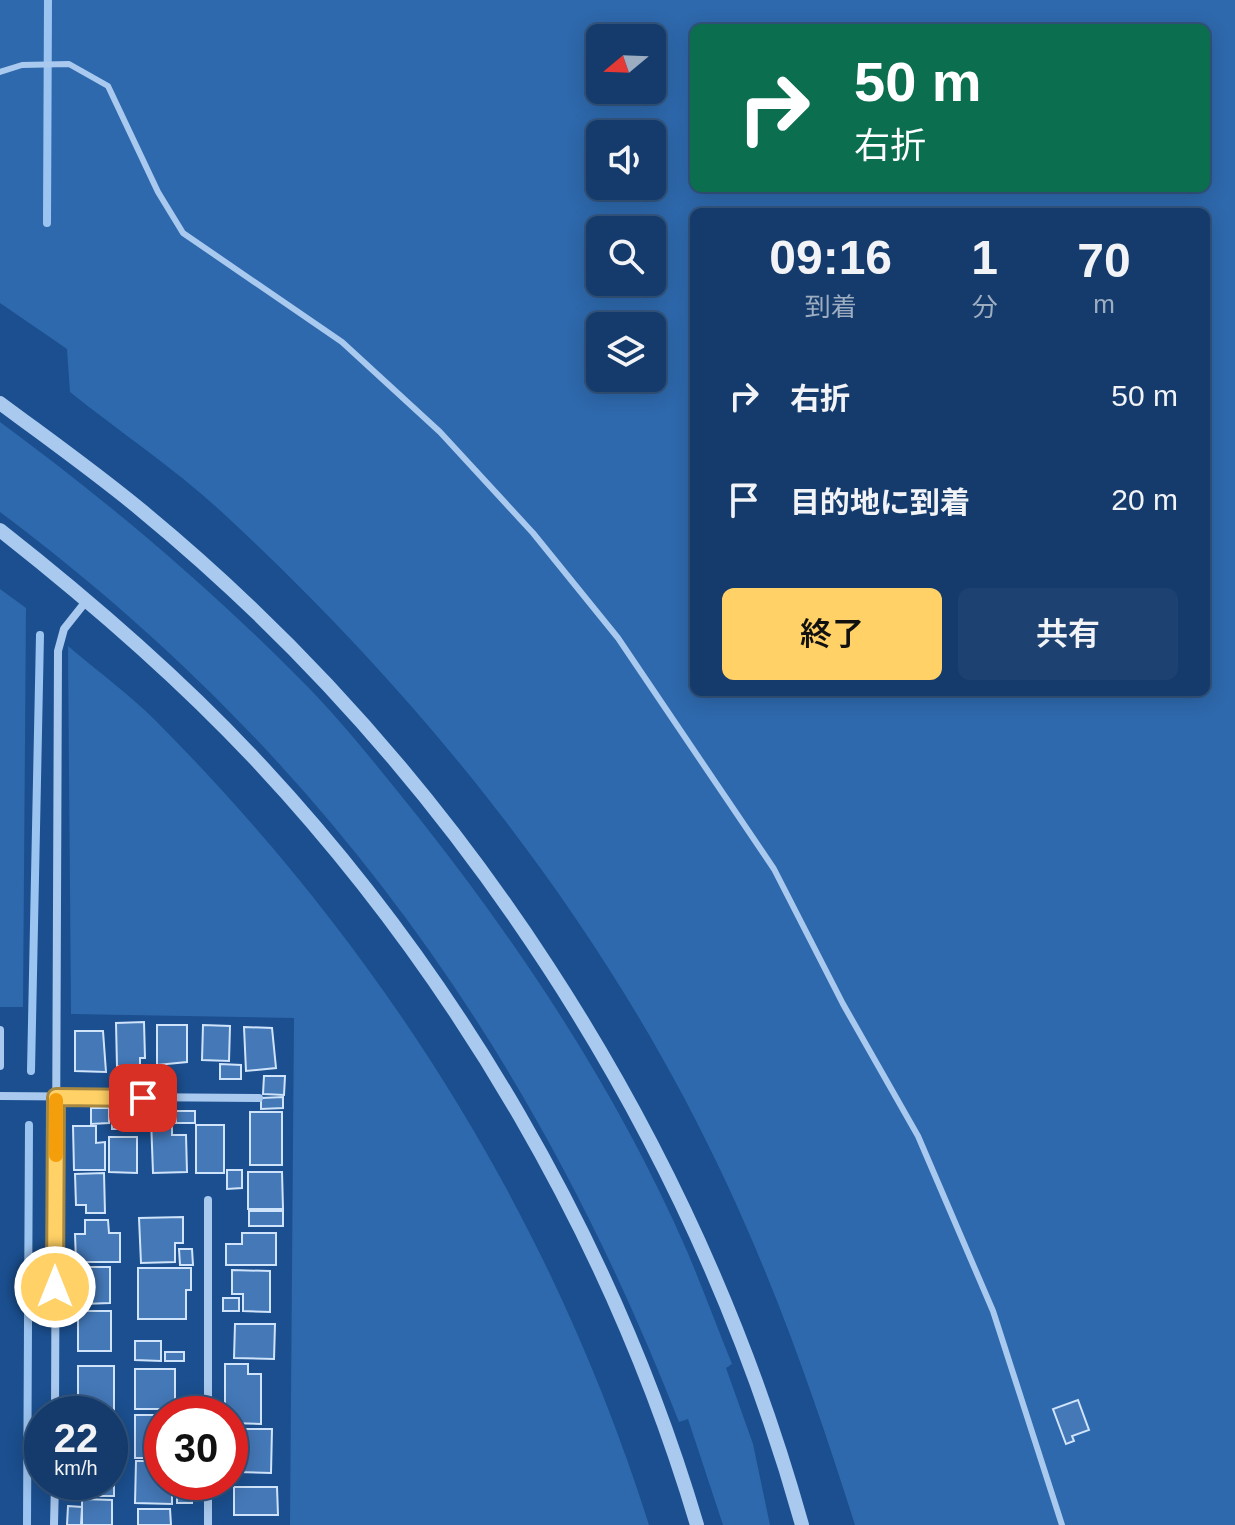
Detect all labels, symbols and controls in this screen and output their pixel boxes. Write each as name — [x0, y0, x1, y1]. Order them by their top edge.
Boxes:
north arrow — [586, 24, 666, 104]
map controls — [586, 24, 666, 392]
text: 50 m — [854, 50, 982, 113]
icon: right — [722, 56, 826, 160]
button: sound — [586, 120, 666, 200]
text: 右折 — [854, 125, 926, 166]
button: search — [586, 216, 666, 296]
text: 09:16 — [769, 231, 892, 284]
text: 1 — [971, 231, 998, 284]
text: 70 — [1077, 234, 1131, 287]
text: m — [1093, 289, 1115, 319]
text: 到着 — [805, 292, 857, 322]
text: 分 — [972, 292, 998, 322]
button: layers — [586, 312, 666, 392]
icon: right — [722, 374, 766, 418]
text: 50 m — [1111, 379, 1178, 412]
text: 右折 — [790, 382, 850, 415]
icon: arrive — [722, 478, 766, 522]
text: 20 m — [1111, 483, 1178, 516]
text: 目的地に到着 — [790, 486, 970, 519]
button: 終了 — [722, 588, 942, 680]
button: 共有 — [958, 588, 1178, 680]
pin — [109, 1064, 177, 1132]
icon: arrive — [121, 1076, 165, 1120]
position arrow — [13, 1245, 97, 1329]
speed limit sign: 30 — [144, 1396, 248, 1500]
text: 22 — [54, 1416, 98, 1460]
text: km/h — [54, 1457, 98, 1479]

